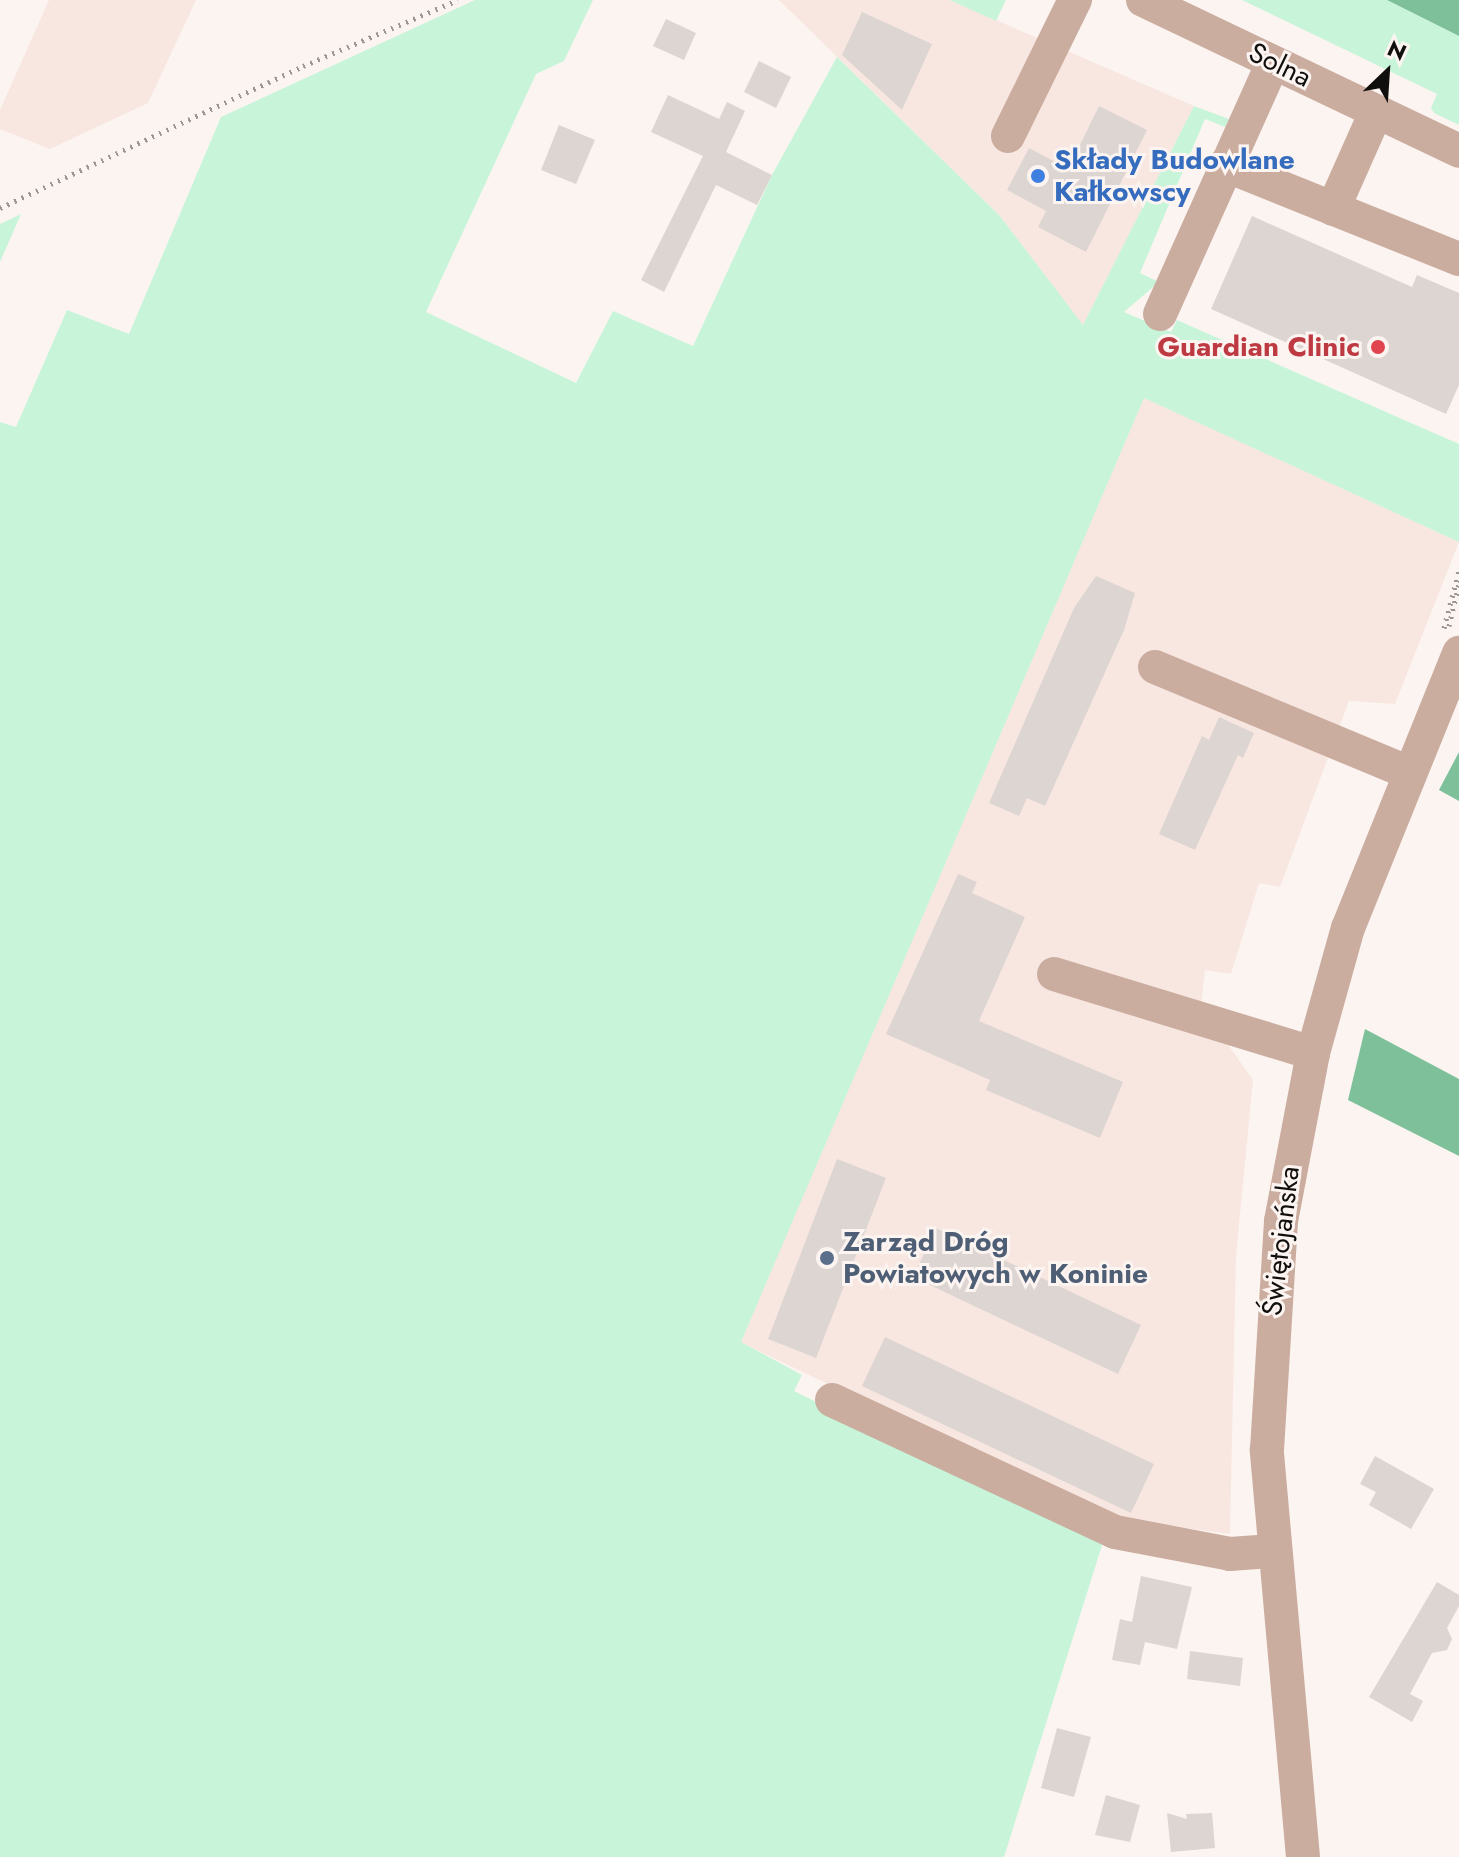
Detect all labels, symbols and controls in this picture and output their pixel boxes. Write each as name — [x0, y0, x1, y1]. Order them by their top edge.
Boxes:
north arrow — [1347, 32, 1427, 112]
text: N — [1382, 32, 1412, 68]
street label: Solna — [1243, 36, 1317, 94]
place label: Składy Budowlane Kałkowscy — [1054, 143, 1295, 209]
marker: Składy Budowlane Kałkowscy — [1029, 167, 1047, 185]
place label: Guardian Clinic — [1157, 330, 1360, 364]
marker: Guardian Clinic — [1367, 336, 1389, 358]
street label: Świętojańska — [1255, 1164, 1307, 1318]
place label: Zarząd Dróg Powiatowych w Koninie — [843, 1225, 1148, 1291]
marker: Zarząd Dróg Powiatowych w Koninie — [818, 1249, 836, 1267]

